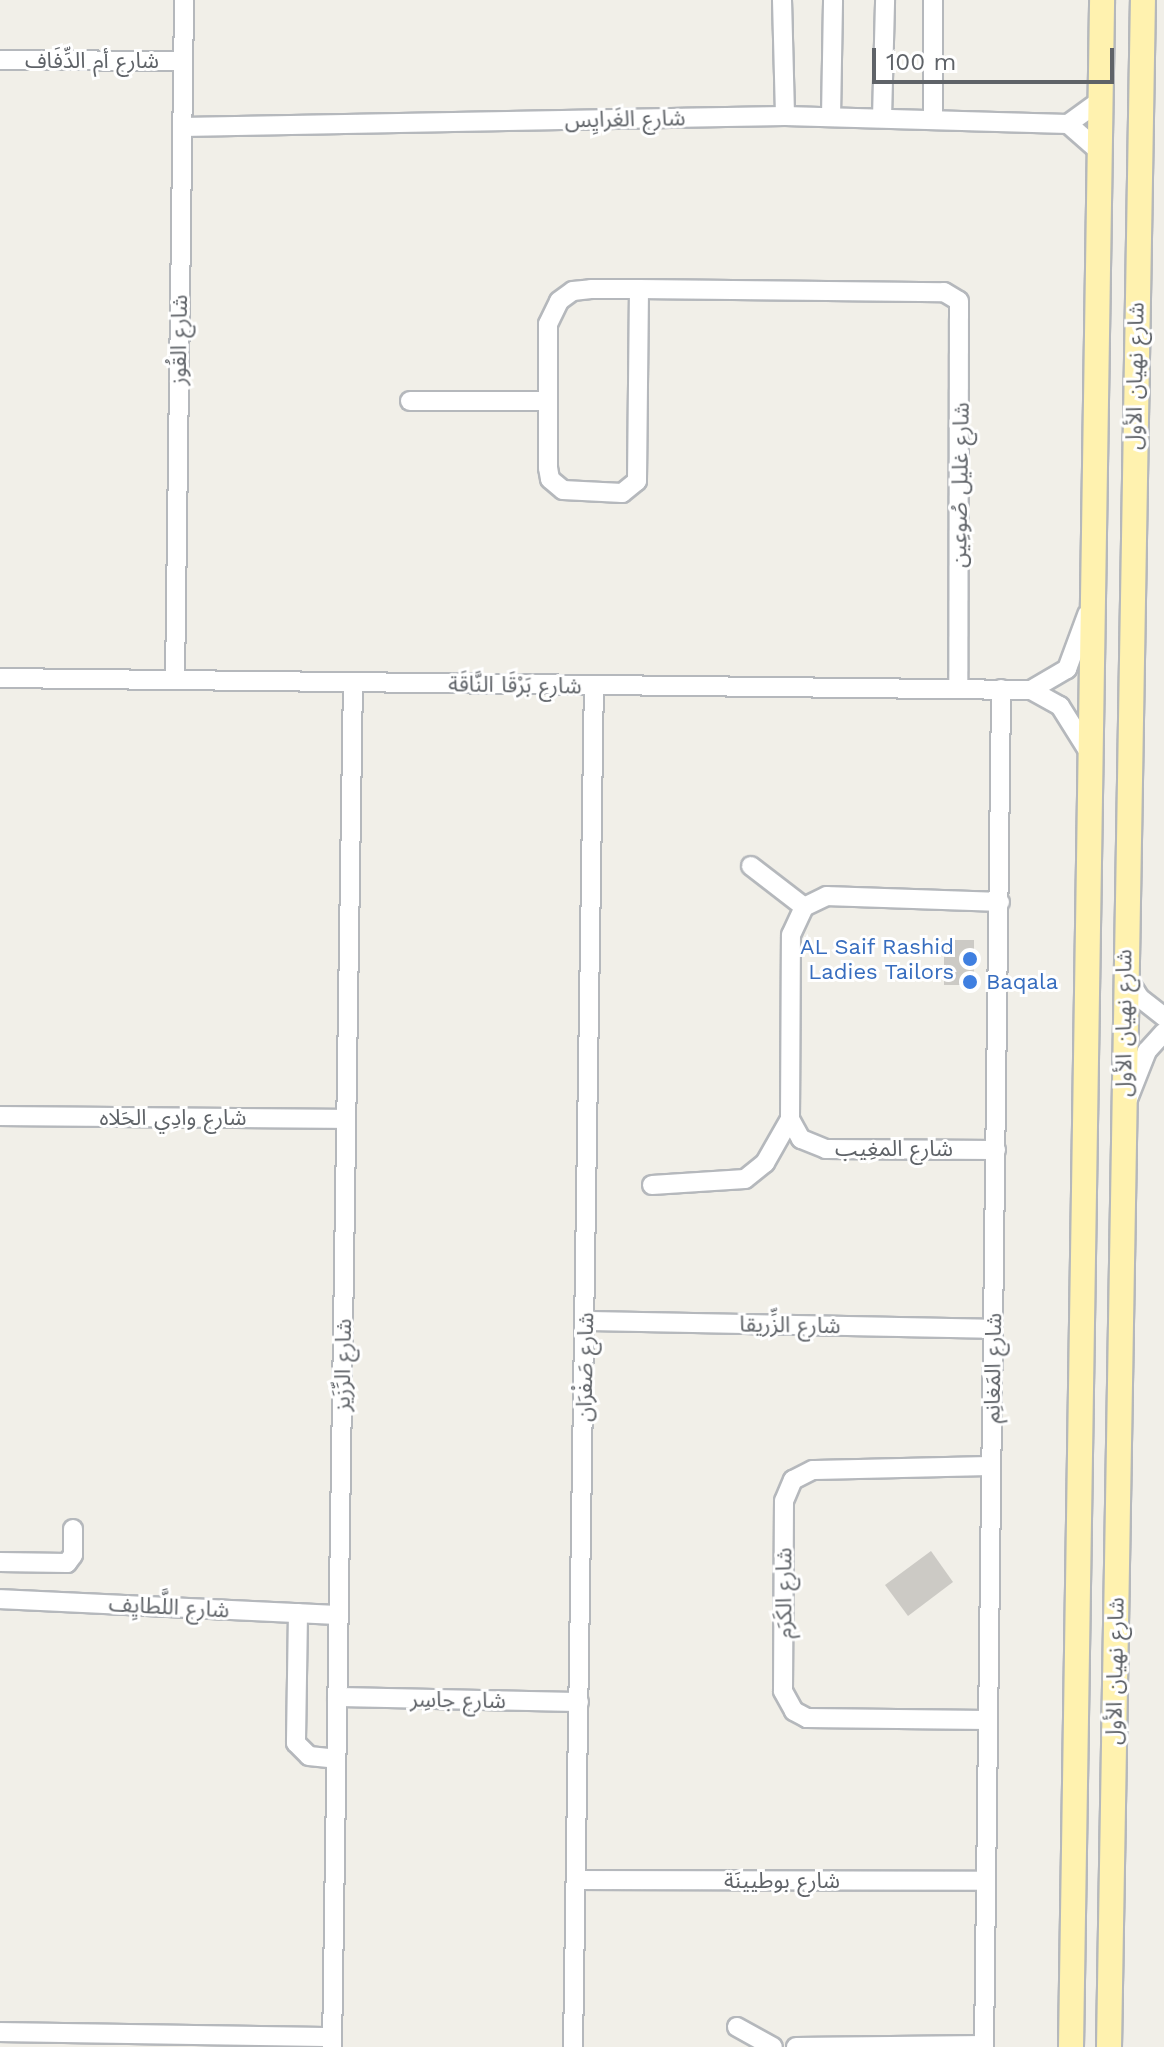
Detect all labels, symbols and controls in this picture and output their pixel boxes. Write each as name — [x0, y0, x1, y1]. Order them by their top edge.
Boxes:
scale bar — [876, 32, 1118, 82]
street label: شارع أم الدِّفَاف — [25, 48, 159, 74]
text: 100 m — [886, 48, 956, 76]
street label: شارع الغَرايِس — [564, 105, 686, 133]
street label: شارع القُوز — [165, 294, 193, 386]
street label: شارع نهيان الأول — [1121, 302, 1149, 450]
street label: شارع غليل صُوعِين — [945, 402, 975, 568]
street label: شارع بَرْقَا النَّاقَة — [448, 671, 582, 699]
place label: AL Saif Rashid Ladies Tailors — [799, 933, 954, 984]
street label: شارع نهيان الأول — [1111, 949, 1137, 1097]
marker: AL Saif Rashid Ladies Tailors — [961, 950, 979, 968]
place label: Baqala — [986, 969, 1058, 995]
marker: Baqala — [961, 973, 979, 991]
street label: شارع وادِي الحَلاه — [99, 1105, 247, 1131]
street label: شارع المغِيب — [835, 1136, 953, 1162]
street label: شارع الزِّريقا — [739, 1311, 841, 1339]
street label: شارع صَفْرَان — [571, 1312, 599, 1422]
street label: شارع المَغانِم — [979, 1313, 1007, 1423]
street label: شارع الرِّزَيز — [329, 1318, 357, 1412]
street label: شارع الكَرَم — [771, 1548, 797, 1638]
street label: شارع اللَّطايِف — [108, 1591, 230, 1623]
street label: شارع نهيان الأول — [1101, 1597, 1129, 1745]
street label: شارع جاسِر — [410, 1686, 506, 1714]
street label: شارع بوطيينَة — [724, 1868, 840, 1894]

